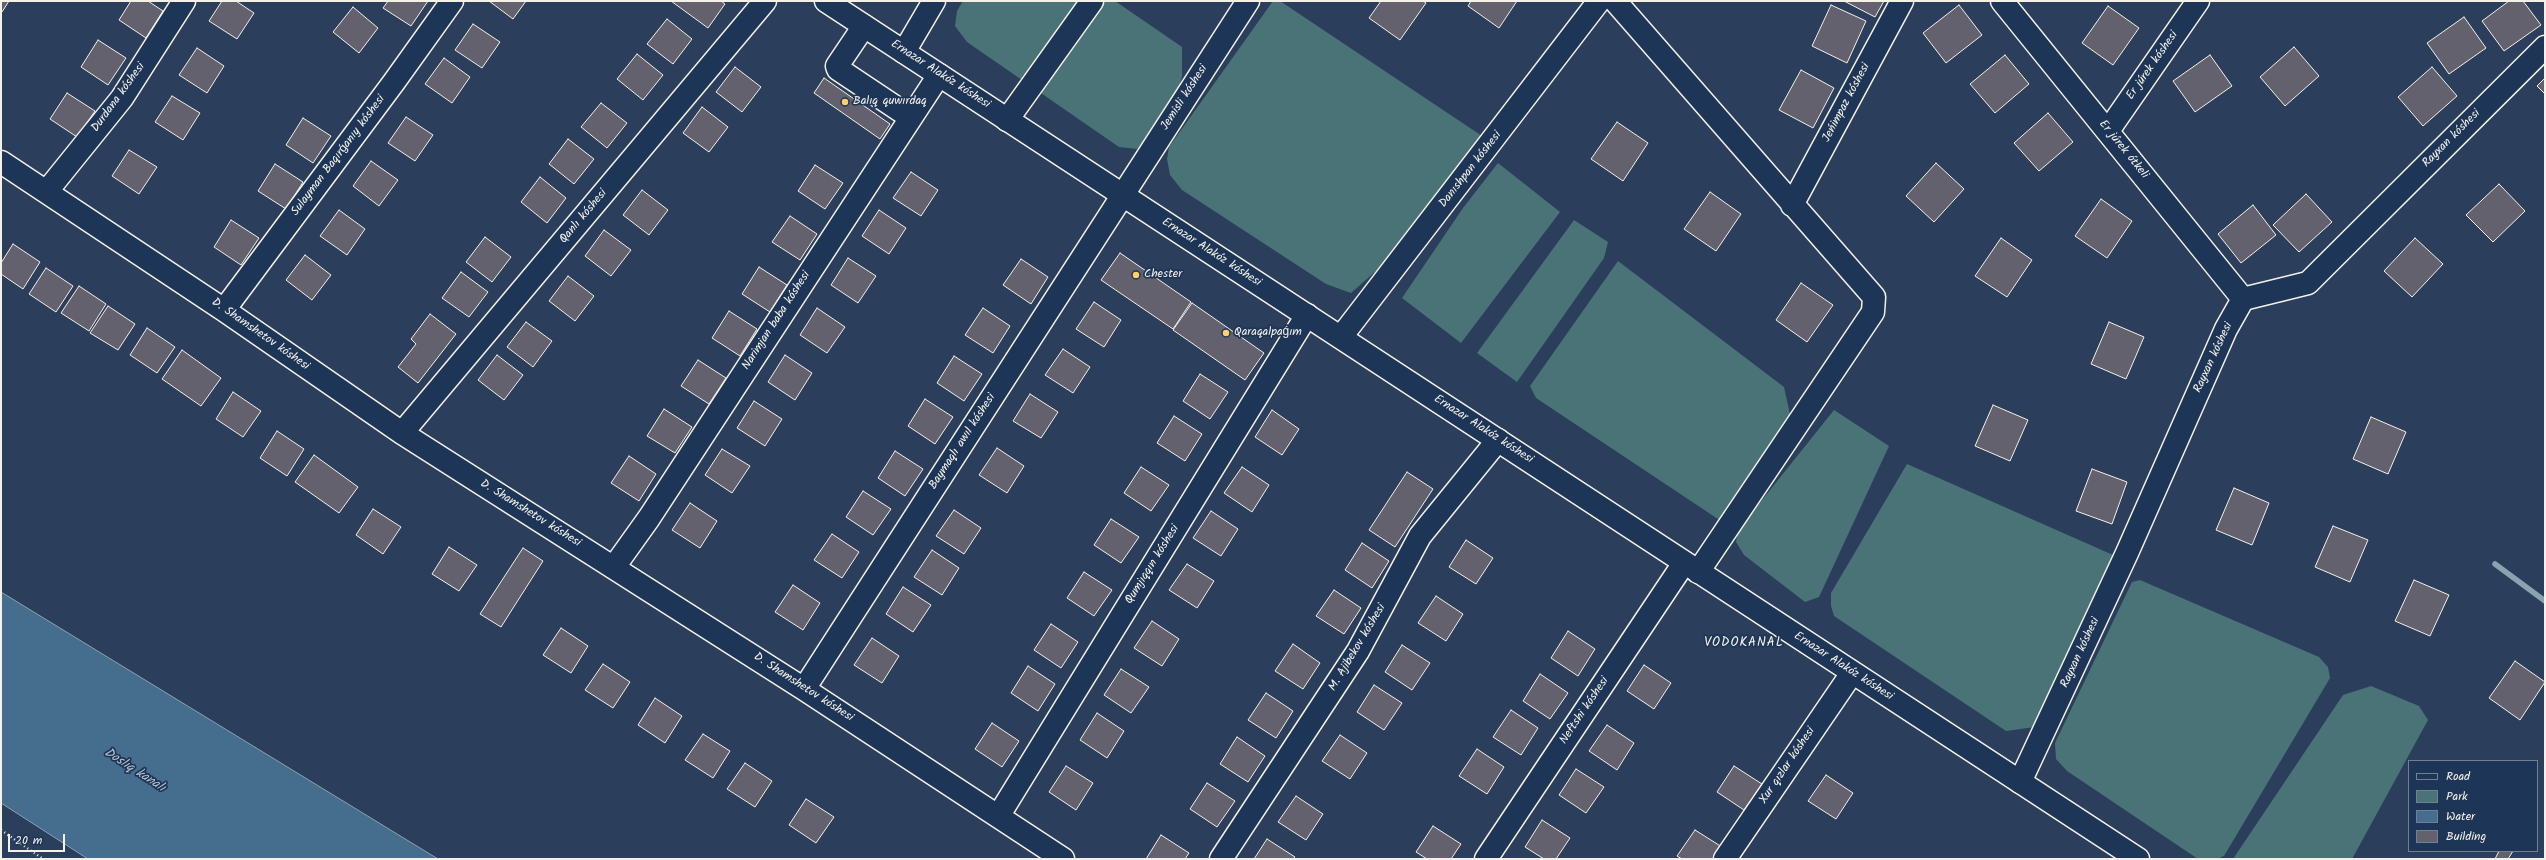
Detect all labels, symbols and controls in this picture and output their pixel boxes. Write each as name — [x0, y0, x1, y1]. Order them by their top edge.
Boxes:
street label: Er júrek kóshesi — [2124, 29, 2182, 103]
street label: Ernazar Alakóz kóshesi — [888, 37, 992, 113]
street label: Durdana kóshesi — [89, 61, 149, 135]
street label: Jeńimpaz kóshesi — [1820, 61, 1874, 145]
street label: Jemisli kóshesi — [1159, 63, 1211, 133]
street label: Sulayman Baqırǵanıy kóshesi — [289, 93, 389, 219]
place label: Balıq quwırdaq — [853, 95, 927, 109]
marker: Balıq quwırdaq — [840, 97, 850, 107]
street label: Rayxan kóshesi — [2420, 107, 2484, 171]
street label: Er júrek ótkeli — [2095, 118, 2151, 182]
street label: Danıshpan kóshesi — [1437, 129, 1505, 211]
street label: Qanlı kóshesi — [557, 187, 611, 247]
street label: Ernazar Alakóz kóshesi — [1159, 215, 1263, 291]
place label: Chester — [1144, 268, 1182, 282]
street label: Narimjan baba kóshesi — [740, 269, 814, 373]
marker: Chester — [1131, 270, 1141, 280]
street label: D. Shamshetov kóshesi — [208, 296, 312, 374]
street label: Rayxan kóshesi — [2191, 320, 2237, 396]
place label: Qaraqalpaǵım — [1234, 326, 1302, 340]
marker: Qaraqalpaǵım — [1221, 328, 1231, 338]
street label: Baymaqlı awıl kóshesi — [927, 391, 999, 493]
street label: Ernazar Alakóz kóshesi — [1431, 392, 1535, 468]
street label: D. Shamshetov kóshesi — [477, 477, 583, 551]
street label: Qumjıqqın kóshesi — [1123, 523, 1183, 607]
street label: M. Ajibekov kóshesi — [1326, 602, 1390, 694]
street label: Rayxan kóshesi — [2058, 615, 2104, 691]
street label: Ernazar Alakóz kóshesi — [1791, 629, 1895, 705]
district label: VODOKANAL — [1704, 636, 1784, 652]
street label: D. Shamshetov kóshesi — [750, 650, 856, 726]
street label: Neftshi kóshesi — [1557, 675, 1613, 747]
street label: Xur qızlar kóshesi — [1757, 725, 1819, 807]
water label: Doslıq kanalı — [101, 746, 167, 796]
legend — [2408, 760, 2538, 852]
text: Road — [2446, 767, 2470, 786]
text: Park — [2446, 787, 2468, 806]
text: Water — [2446, 807, 2475, 826]
scale bar — [10, 826, 67, 852]
text: Building — [2446, 827, 2486, 846]
text: 20 m — [15, 831, 42, 850]

